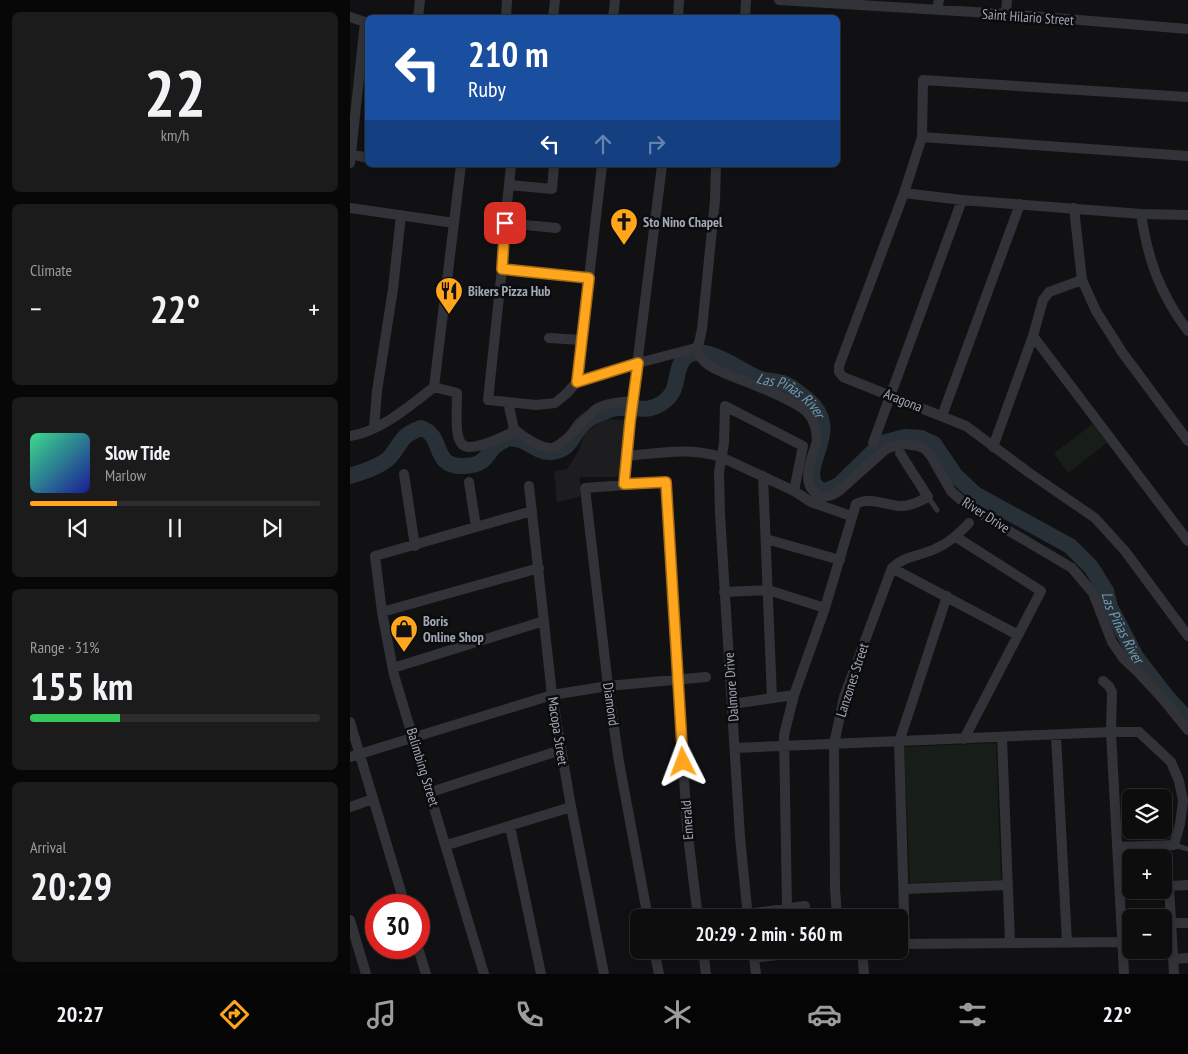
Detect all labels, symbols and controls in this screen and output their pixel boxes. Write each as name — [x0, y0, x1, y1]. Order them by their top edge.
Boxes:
street label: Saint Hilario Street — [982, 5, 1075, 29]
text: 210 m — [468, 31, 549, 77]
icon: left — [385, 35, 450, 100]
text: 22 — [144, 50, 206, 134]
text: Ruby — [468, 75, 506, 103]
text: km/h — [161, 125, 189, 145]
icon: left — [536, 130, 564, 158]
icon: ahead — [589, 130, 617, 158]
icon: right — [642, 130, 670, 158]
pin — [484, 202, 526, 244]
church icon: Sto Nino Chapel — [609, 207, 639, 246]
icon: arrive — [491, 209, 519, 237]
place label: Sto Nino Chapel — [643, 213, 723, 231]
text: Climate — [30, 260, 72, 280]
restaurant icon: Bikers Pizza Hub — [434, 276, 464, 315]
place label: Bikers Pizza Hub — [468, 282, 551, 300]
text: 22° — [150, 284, 200, 333]
text: − — [30, 290, 42, 327]
text: + — [308, 290, 320, 327]
water label: Las Piñas River — [754, 368, 830, 422]
street label: Aragona — [881, 384, 925, 416]
text: Slow Tide — [105, 441, 170, 465]
text: Marlow — [105, 465, 146, 485]
street label: River Drive — [959, 493, 1013, 537]
icon: previous — [64, 514, 92, 542]
icon: pause — [161, 514, 189, 542]
icon: next — [258, 514, 286, 542]
water label: Las Piñas River — [1098, 590, 1149, 669]
place label: Boris Online Shop — [423, 612, 484, 646]
shop icon: Boris Online Shop — [389, 614, 419, 653]
text: Range · 31% — [30, 637, 99, 657]
street label: Lanzones Street — [832, 641, 872, 719]
street label: Dalmore Drive — [720, 652, 742, 722]
text: 155 km — [30, 661, 133, 710]
street label: Diamond — [599, 681, 623, 727]
street label: Macopa Street — [544, 696, 572, 767]
street label: Balimbing Street — [403, 726, 443, 808]
position arrow — [656, 735, 708, 787]
map controls — [1122, 789, 1172, 959]
button: layers — [1122, 789, 1172, 839]
street label: Emerald — [677, 800, 697, 840]
text: Arrival — [30, 837, 66, 857]
button: + — [1122, 849, 1172, 899]
text: 20:29 — [30, 861, 112, 910]
speed limit sign: 30 — [365, 894, 430, 959]
button: − — [1122, 909, 1172, 959]
text: 20:29 · 2 min · 560 m — [696, 922, 842, 946]
icon: directions — [217, 997, 252, 1032]
icon: music — [364, 997, 399, 1032]
icon: phone — [512, 997, 547, 1032]
icon: climate — [660, 997, 695, 1032]
icon: car — [807, 997, 842, 1032]
icon: filters — [955, 997, 990, 1032]
text: 20:27 — [56, 1000, 104, 1028]
text: 22° — [1103, 1000, 1132, 1028]

